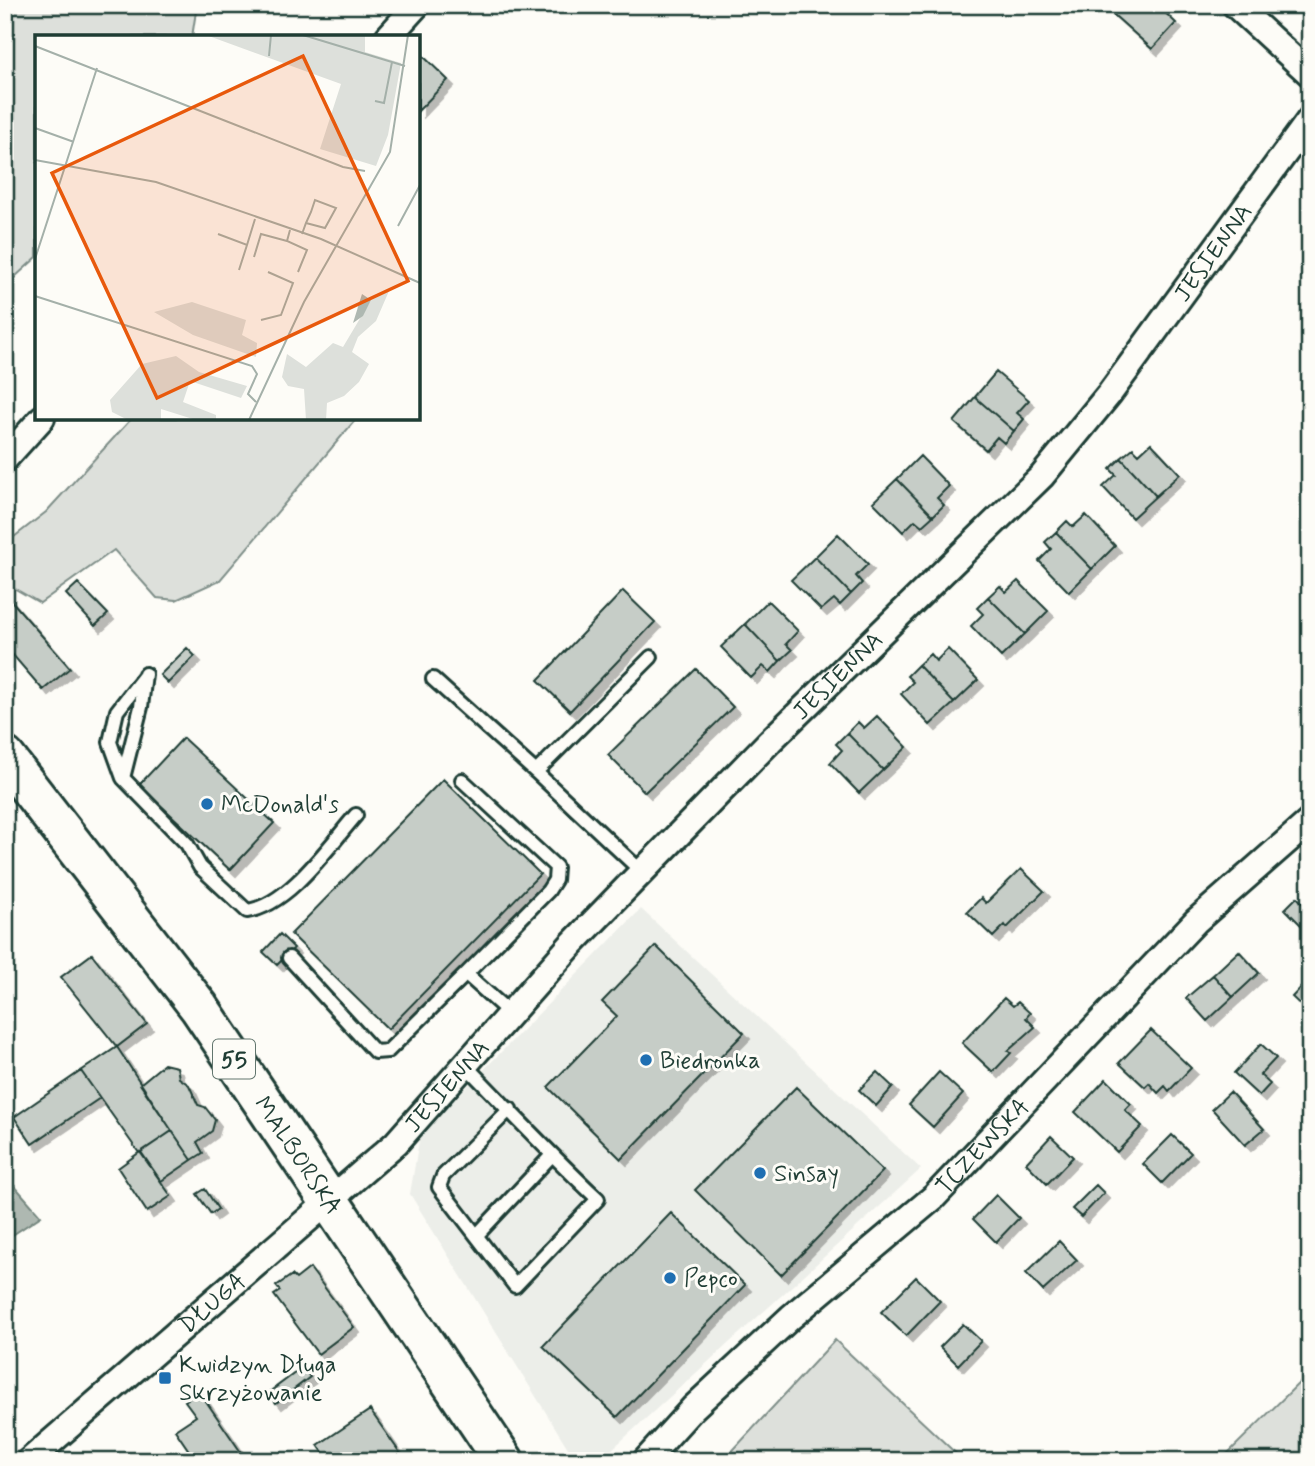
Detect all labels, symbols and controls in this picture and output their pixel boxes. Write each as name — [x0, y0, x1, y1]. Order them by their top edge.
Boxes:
inset map — [35, 35, 420, 420]
street label: JESIENNA — [1168, 198, 1260, 309]
street label: JESIENNA — [787, 625, 890, 727]
place label: McDonald's — [221, 790, 339, 821]
marker: McDonald's — [199, 796, 215, 812]
street label: JESIENNA — [398, 1034, 497, 1140]
road number: 55 — [213, 1040, 255, 1078]
place label: Biedronka — [660, 1046, 761, 1077]
marker: Biedronka — [638, 1052, 654, 1068]
street label: MALBORSKA — [246, 1091, 348, 1221]
street label: TCZEWSKA — [930, 1092, 1037, 1202]
place label: Sinsay — [774, 1159, 839, 1190]
marker: Sinsay — [752, 1165, 768, 1181]
place label: Pepco — [684, 1264, 738, 1295]
street label: DŁUGA — [173, 1266, 253, 1341]
marker: Pepco — [662, 1270, 678, 1286]
place label: Kwidzyn Długa Skrzyżowanie — [179, 1350, 337, 1409]
marker: Kwidzyn Długa Skrzyżowanie — [157, 1370, 173, 1386]

